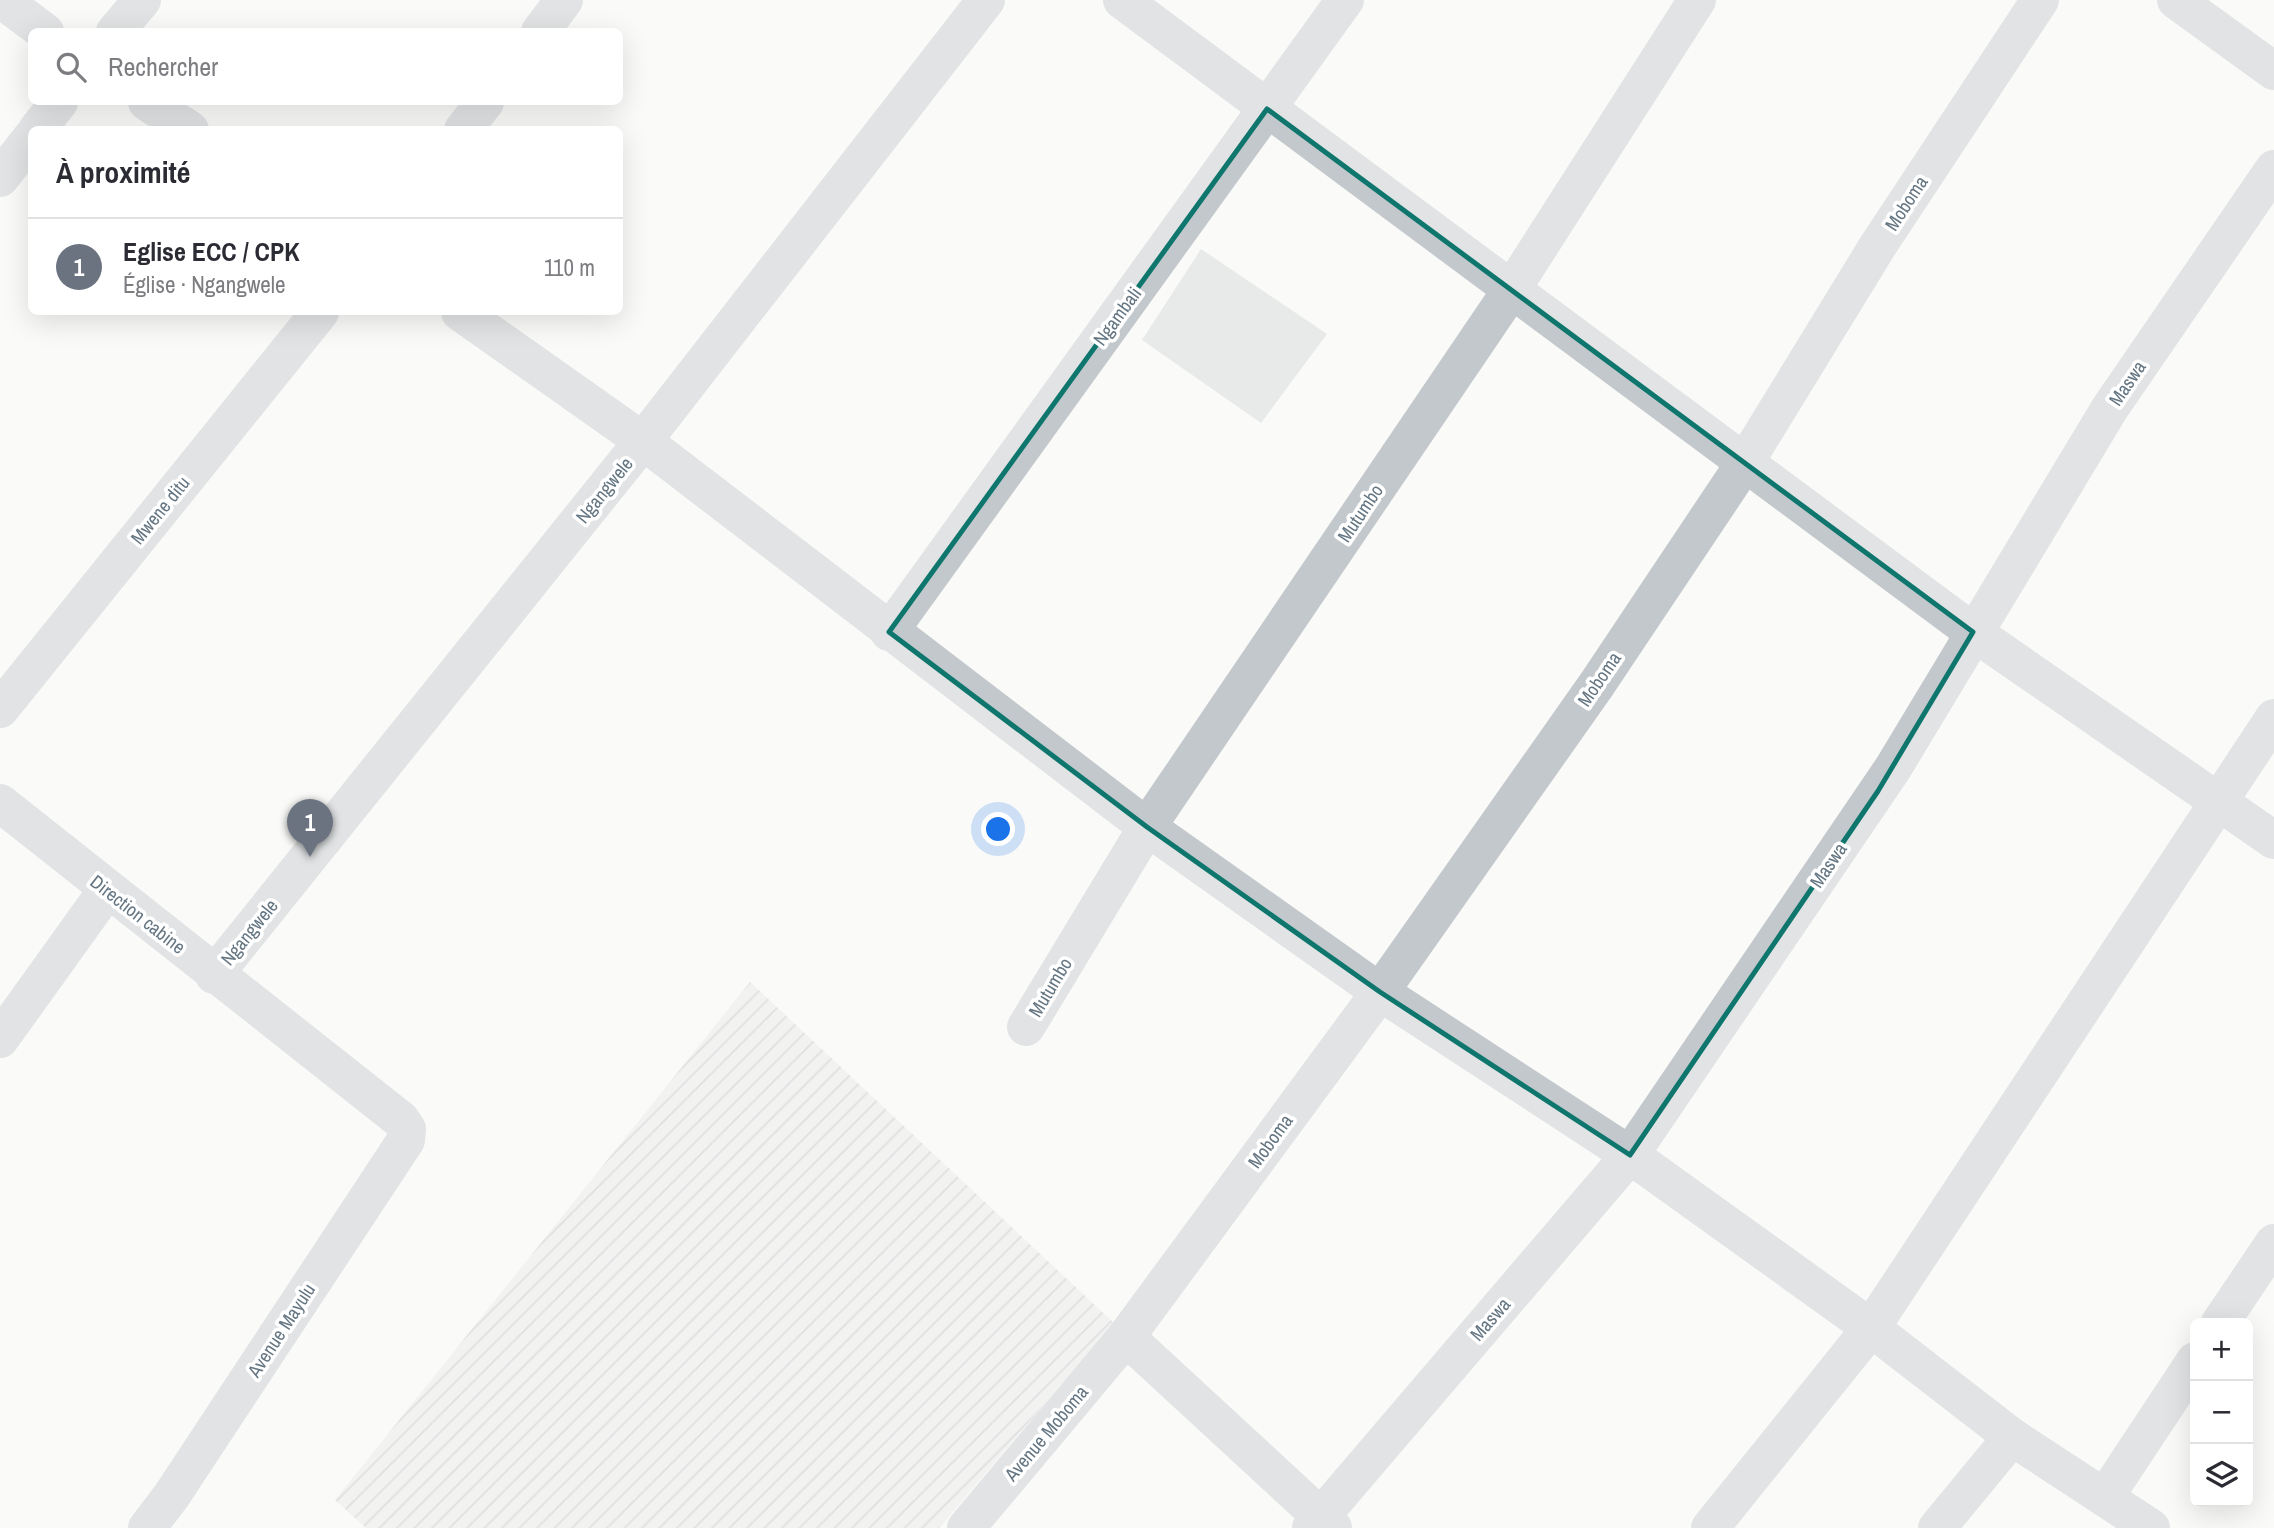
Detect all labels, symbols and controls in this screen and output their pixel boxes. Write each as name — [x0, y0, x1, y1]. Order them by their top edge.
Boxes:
search box — [28, 28, 623, 105]
icon: search — [52, 48, 90, 86]
text: Rechercher — [108, 49, 218, 84]
text: À proximité — [56, 152, 190, 192]
street label: Moboma — [1879, 170, 1934, 236]
text: Eglise ECC / CPK — [123, 234, 300, 269]
text: 1 — [74, 252, 84, 283]
text: 110 m — [544, 252, 595, 283]
text: Église · Ngangwele — [123, 269, 286, 300]
street label: Ngambali — [1087, 281, 1147, 351]
street label: Maswa — [2102, 355, 2152, 411]
street label: Ngangwele — [569, 452, 639, 528]
street label: Mwene ditu — [125, 471, 195, 549]
street label: Mutumbo — [1331, 479, 1389, 547]
street label: Moboma — [1571, 646, 1627, 711]
pin: 1 — [287, 799, 333, 857]
your location — [981, 812, 1015, 846]
street label: Maswa — [1803, 837, 1853, 893]
street label: Direction cabine — [85, 869, 191, 959]
street label: Ngangwele — [214, 894, 284, 970]
street label: Mutumbo — [1022, 952, 1078, 1022]
street label: Moboma — [1242, 1109, 1299, 1173]
street label: Avenue Mayulu — [240, 1278, 321, 1383]
street label: Maswa — [1464, 1292, 1516, 1346]
map controls — [2190, 1318, 2253, 1507]
button: + — [2190, 1318, 2253, 1381]
street label: Avenue Moboma — [998, 1379, 1094, 1487]
button: − — [2190, 1381, 2253, 1444]
button: layers — [2190, 1444, 2253, 1507]

